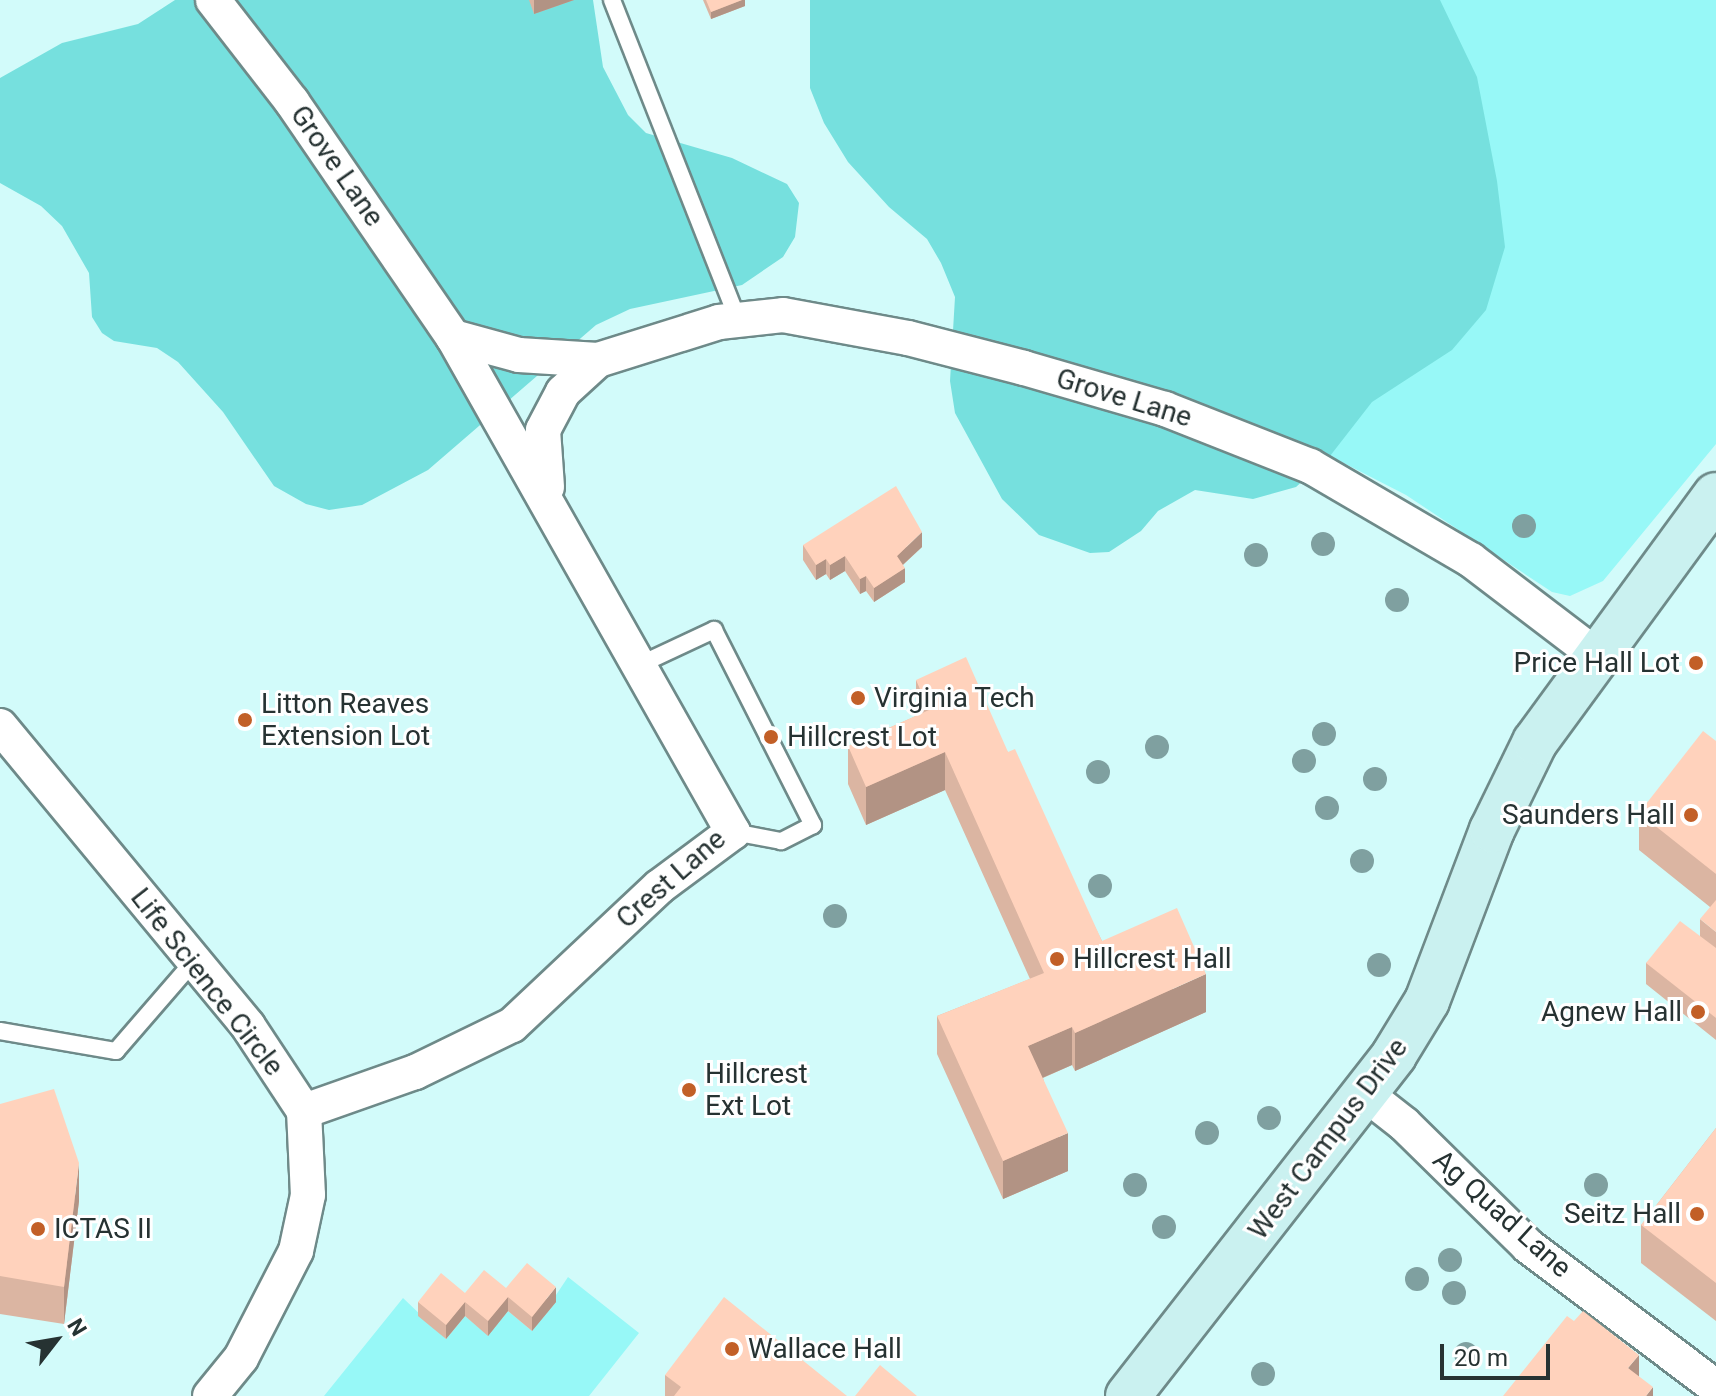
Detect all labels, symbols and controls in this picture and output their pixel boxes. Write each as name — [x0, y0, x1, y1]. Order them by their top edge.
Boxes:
street label: Grove Lane — [283, 99, 391, 233]
street label: Grove Lane — [1052, 361, 1196, 435]
place label: Price Hall Lot — [1514, 646, 1680, 680]
marker: Price Hall Lot — [1687, 654, 1705, 672]
place label: Virginia Tech — [874, 681, 1035, 715]
place label: Litton Reaves Extension Lot — [261, 687, 430, 753]
marker: Virginia Tech — [849, 689, 867, 707]
marker: Litton Reaves Extension Lot — [236, 711, 254, 729]
place label: Hillcrest Lot — [787, 720, 937, 754]
marker: Hillcrest Lot — [762, 728, 780, 746]
place label: Saunders Hall — [1502, 798, 1675, 832]
marker: Saunders Hall — [1682, 806, 1700, 824]
street label: Crest Lane — [610, 823, 732, 935]
street label: Life Science Circle — [123, 882, 291, 1082]
place label: Hillcrest Hall — [1073, 942, 1232, 976]
marker: Hillcrest Hall — [1048, 950, 1066, 968]
place label: Agnew Hall — [1541, 995, 1682, 1029]
marker: Agnew Hall — [1689, 1003, 1707, 1021]
street label: West Campus Drive — [1241, 1032, 1415, 1246]
place label: Hillcrest Ext Lot — [705, 1057, 808, 1123]
marker: Hillcrest Ext Lot — [680, 1081, 698, 1099]
street label: Ag Quad Lane — [1426, 1143, 1578, 1285]
place label: Seitz Hall — [1564, 1197, 1681, 1231]
marker: Seitz Hall — [1688, 1205, 1706, 1223]
place label: ICTAS II — [54, 1212, 152, 1246]
marker: ICTAS II — [29, 1220, 47, 1238]
north arrow — [16, 1300, 96, 1380]
text: N — [62, 1314, 92, 1340]
scale bar — [1444, 1328, 1554, 1378]
place label: Wallace Hall — [748, 1332, 902, 1366]
marker: Wallace Hall — [723, 1340, 741, 1358]
text: 20 m — [1454, 1344, 1508, 1372]

